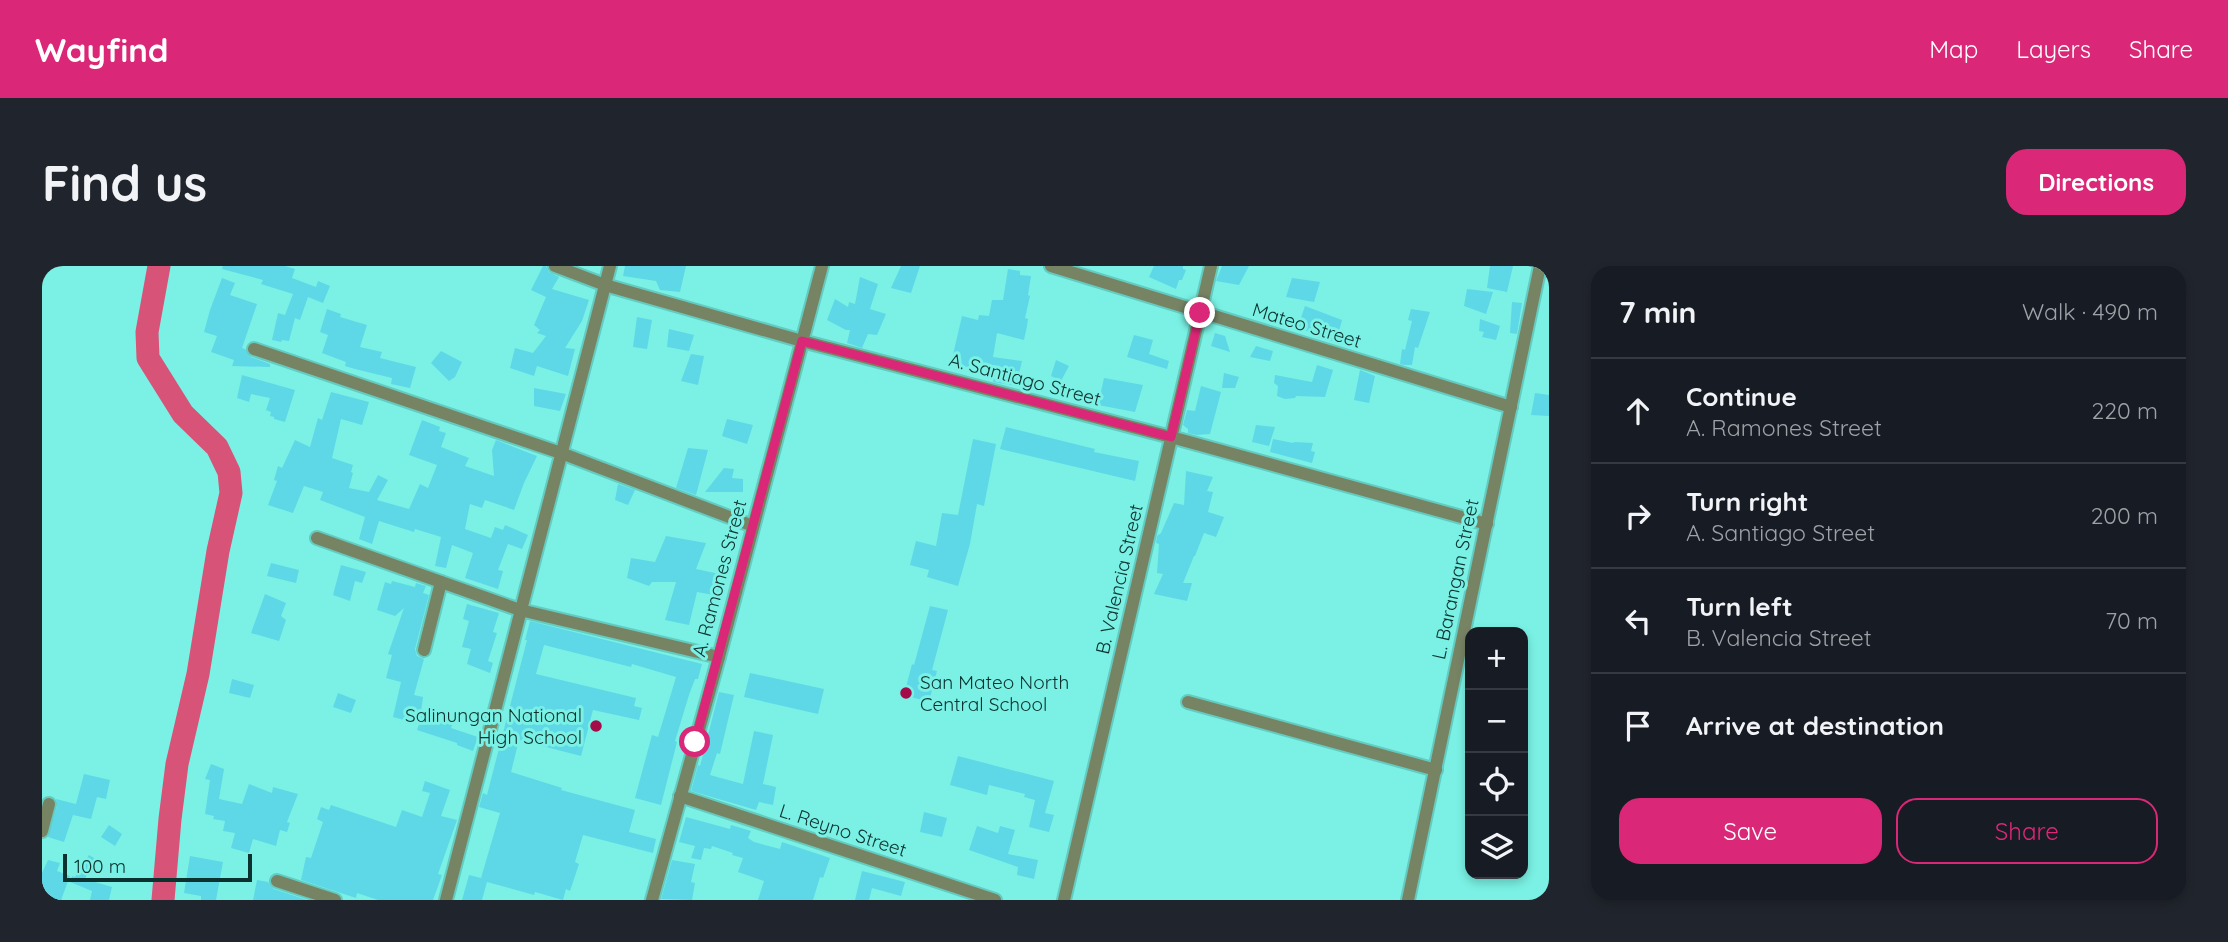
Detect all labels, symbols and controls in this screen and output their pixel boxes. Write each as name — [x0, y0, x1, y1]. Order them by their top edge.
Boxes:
text: Wayfind — [35, 29, 169, 70]
text: Map — [1929, 34, 1978, 64]
text: Layers — [2016, 34, 2091, 64]
text: Share — [2129, 34, 2193, 64]
button: Directions — [2006, 149, 2186, 215]
text: Find us — [42, 152, 207, 213]
text: 7 min — [1619, 293, 1697, 331]
route end — [1184, 297, 1215, 328]
street label: Mateo Street — [1250, 297, 1364, 353]
text: Walk · 490 m — [2022, 297, 2158, 326]
street label: A. Santiago Street — [946, 347, 1104, 411]
text: Continue — [1686, 380, 1797, 413]
icon: ahead — [1619, 392, 1657, 430]
text: 220 m — [2092, 396, 2158, 425]
text: A. Ramones Street — [1686, 413, 1882, 442]
text: Turn right — [1686, 485, 1808, 518]
street label: A. Ramones Street — [686, 497, 752, 659]
street label: L. Barangan Street — [1426, 497, 1484, 661]
icon: right — [1619, 497, 1657, 535]
text: 200 m — [2091, 501, 2158, 530]
street label: B. Valencia Street — [1090, 502, 1148, 656]
text: A. Santiago Street — [1686, 518, 1875, 547]
text: Turn left — [1686, 590, 1793, 623]
icon: left — [1619, 602, 1657, 640]
text: 70 m — [2105, 606, 2158, 635]
text: B. Valencia Street — [1686, 623, 1872, 652]
map controls — [1465, 627, 1528, 879]
button: + — [1465, 627, 1528, 690]
place label: San Mateo North Central School — [920, 670, 1069, 716]
marker: San Mateo North Central School — [898, 685, 914, 701]
button: − — [1465, 690, 1528, 753]
place label: Salinungan National High School — [405, 703, 582, 749]
icon: arrive — [1619, 707, 1657, 745]
text: Arrive at destination — [1686, 709, 1944, 742]
marker: Salinungan National High School — [588, 718, 604, 734]
route start — [679, 726, 710, 757]
button: locate — [1465, 753, 1528, 816]
street label: L. Reyno Street — [776, 798, 910, 862]
button: Save — [1619, 798, 1882, 864]
button: Share — [1896, 798, 2158, 864]
button: layers — [1465, 816, 1528, 879]
scale bar — [63, 851, 252, 883]
text: 100 m — [74, 854, 126, 878]

